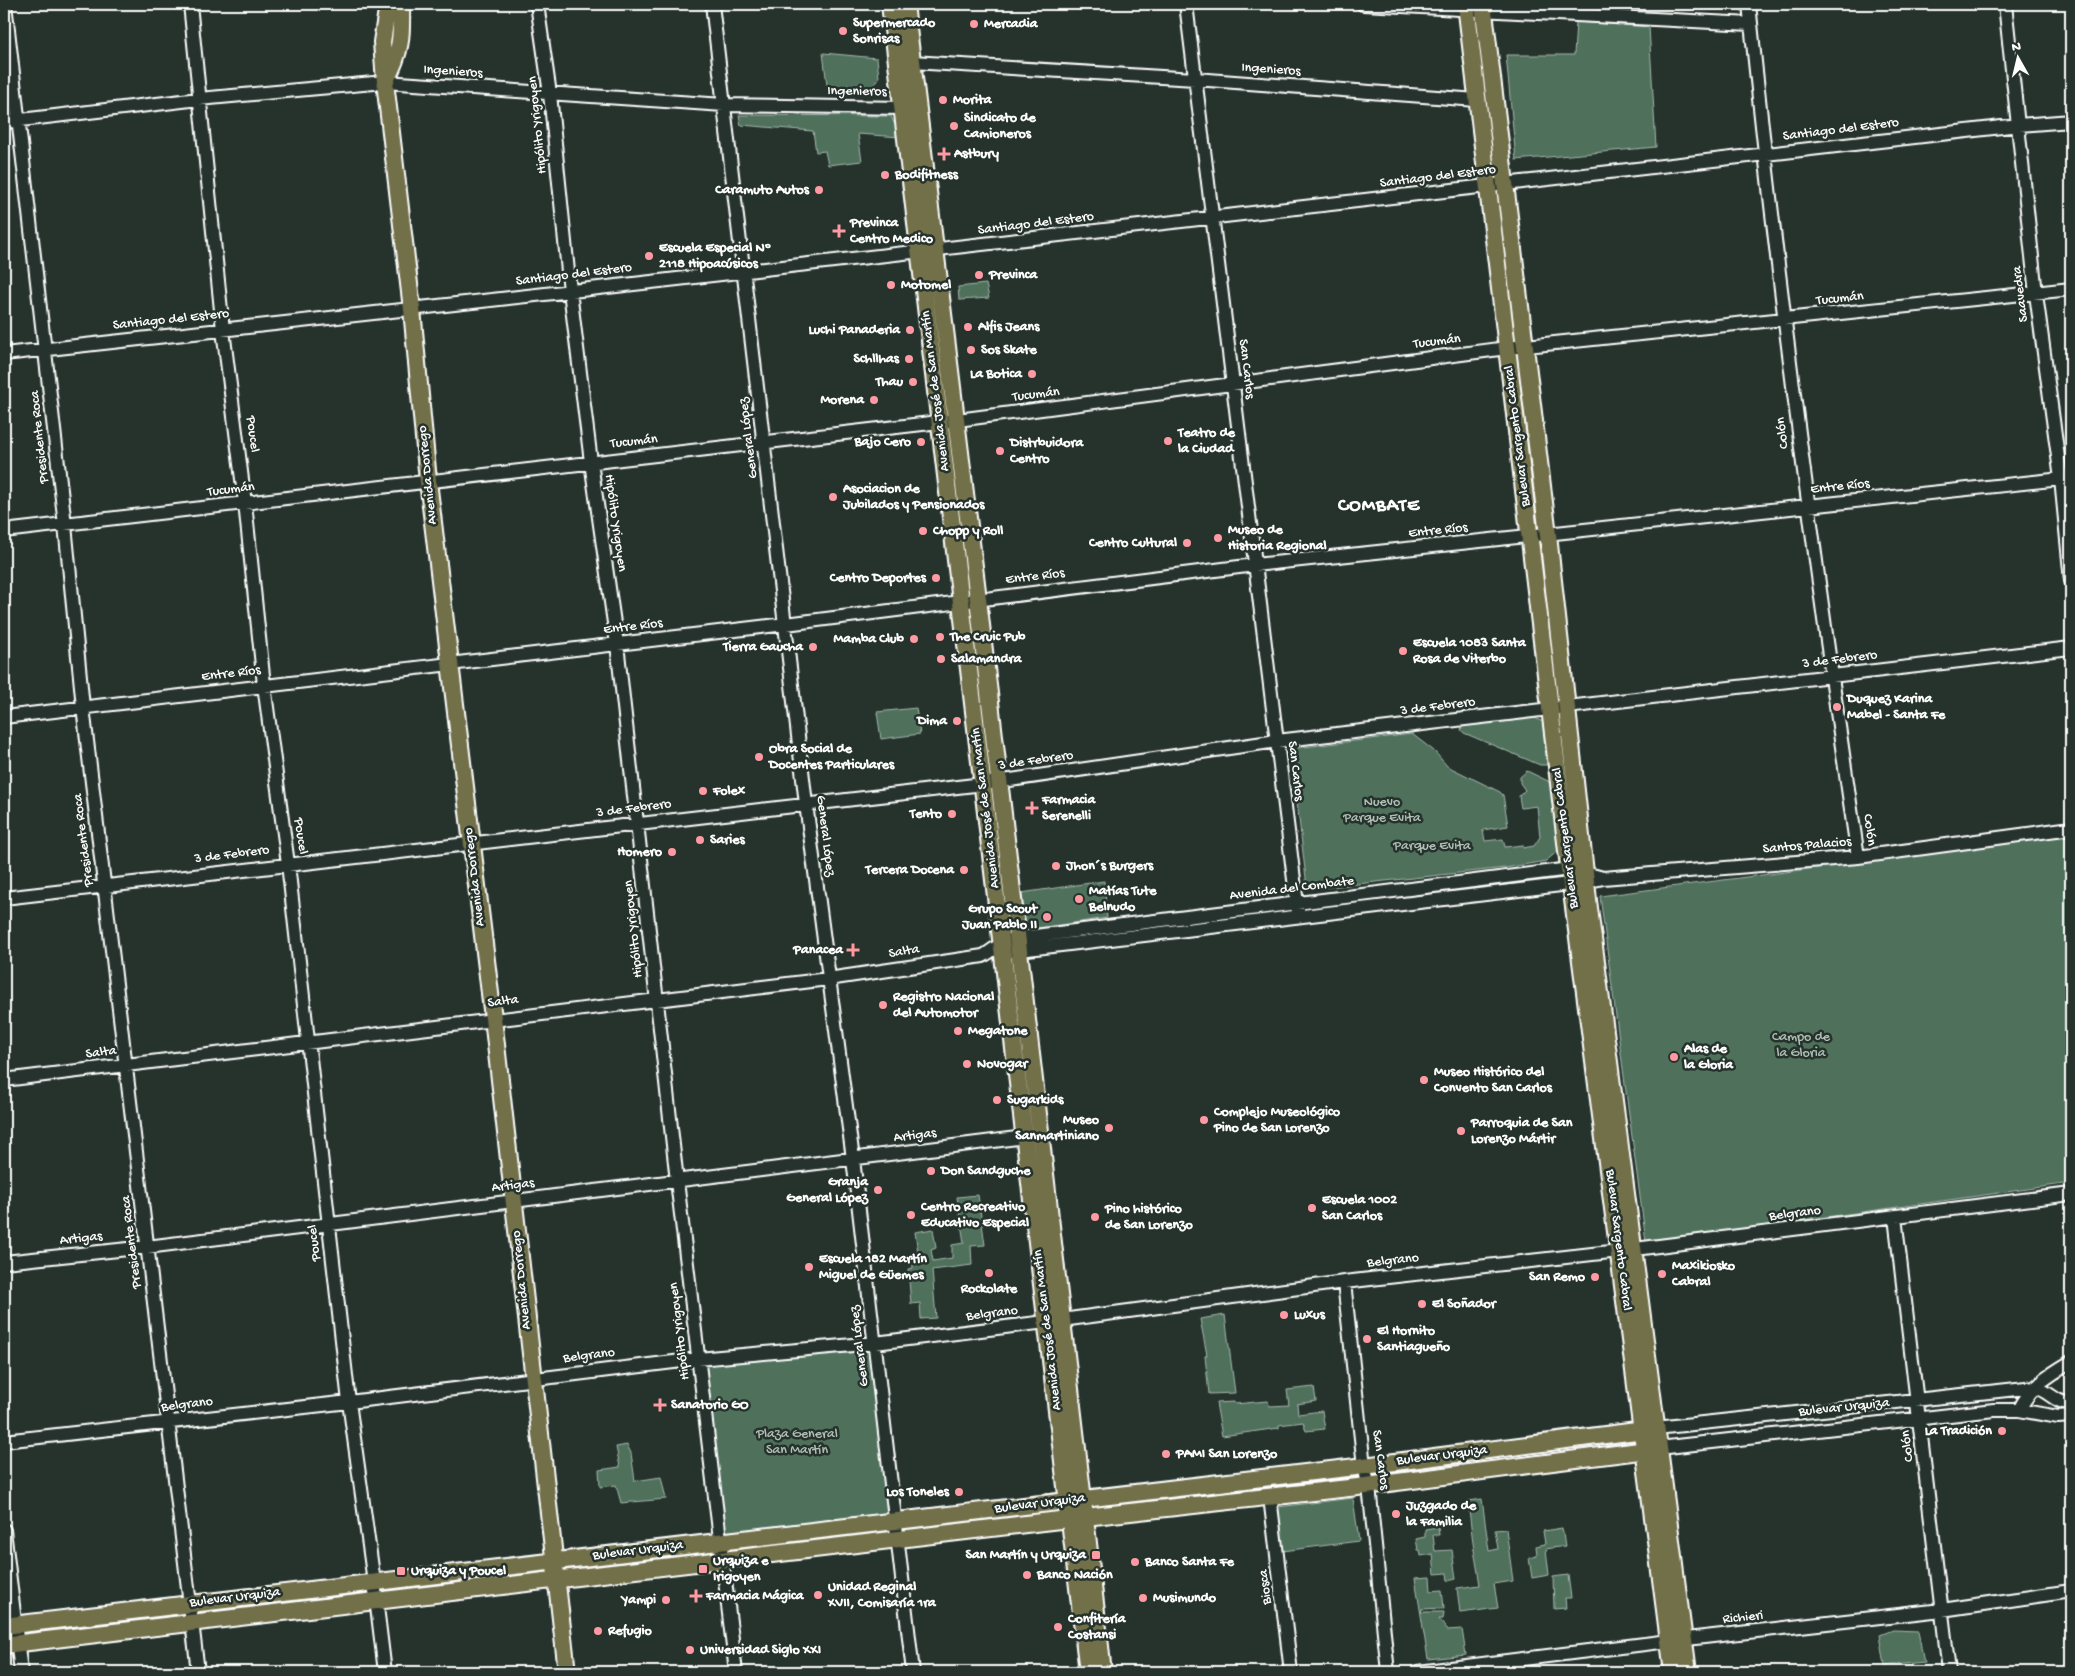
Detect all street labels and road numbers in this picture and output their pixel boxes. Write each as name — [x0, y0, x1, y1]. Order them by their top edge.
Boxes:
street label: Ingenieros — [1241, 59, 1302, 81]
street label: Ingenieros — [423, 61, 484, 83]
street label: Hipólito Yrigoyen — [524, 75, 552, 175]
street label: Ingenieros — [827, 83, 888, 101]
street label: Santiago del Estero — [1782, 114, 1900, 146]
street label: Santiago del Estero — [1379, 161, 1497, 193]
street label: Santiago del Estero — [977, 208, 1095, 240]
street label: Santiago del Estero — [515, 259, 633, 291]
street label: Saavedra — [2009, 264, 2033, 323]
street label: Tucumán — [1814, 288, 1865, 310]
street label: Santiago del Estero — [112, 305, 230, 335]
street label: Avenida José de San Martín — [918, 309, 954, 472]
street label: Tucumán — [1411, 331, 1462, 353]
street label: San Carlos — [1234, 338, 1258, 401]
street label: Bulevar Sargento Cabral — [1501, 364, 1535, 509]
street label: Tucumán — [1010, 384, 1061, 406]
street label: Presidente Roca — [27, 388, 53, 485]
street label: General López — [735, 396, 762, 480]
street label: Poucel — [241, 414, 263, 453]
street label: Colón — [1773, 416, 1793, 450]
street label: Avenida Dorrego — [414, 425, 442, 525]
street label: Tucumán — [608, 431, 659, 453]
street label: Hipólito Yrigoyen — [600, 473, 630, 573]
street label: Entre Ríos — [1810, 475, 1871, 499]
street label: Tucumán — [205, 479, 256, 501]
street label: Entre Ríos — [1408, 519, 1469, 543]
street label: Entre Ríos — [1004, 565, 1066, 589]
street label: Entre Ríos — [602, 615, 664, 639]
street label: 3 de Febrero — [1800, 647, 1879, 673]
street label: Entre Ríos — [200, 662, 262, 686]
street label: 3 de Febrero — [1398, 694, 1477, 720]
street label: Avenida José de San Martín — [968, 726, 1004, 889]
street label: San Carlos — [1283, 740, 1307, 803]
street label: 3 de Febrero — [996, 747, 1075, 775]
street label: Bulevar Sargento Cabral — [1549, 766, 1583, 911]
street label: Presidente Roca — [70, 791, 98, 888]
street label: General López — [812, 794, 839, 878]
street label: 3 de Febrero — [594, 796, 673, 822]
street label: Colón — [1858, 813, 1880, 847]
street label: Poucel — [289, 816, 311, 855]
street label: Avenida Dorrego — [461, 827, 489, 927]
street label: Santos Palacios — [1762, 834, 1853, 858]
street label: 3 de Febrero — [192, 842, 271, 868]
street label: Avenida del Combate — [1229, 873, 1356, 905]
street label: Hipólito Yrigoyen — [620, 879, 648, 979]
street label: Salta — [887, 941, 922, 963]
street label: Salta — [487, 992, 521, 1012]
street label: Salta — [85, 1043, 119, 1063]
street label: Artigas — [893, 1125, 938, 1147]
street label: Bulevar Sargento Cabral — [1601, 1167, 1635, 1312]
street label: Artigas — [491, 1175, 536, 1197]
street label: Presidente Roca — [118, 1193, 146, 1290]
street label: Belgrano — [1767, 1202, 1822, 1226]
street label: Poucel — [304, 1224, 326, 1263]
street label: Artigas — [59, 1228, 104, 1250]
street label: Avenida Dorrego — [508, 1230, 536, 1330]
street label: Avenida José de San Martín — [1030, 1248, 1066, 1411]
street label: Belgrano — [1365, 1250, 1420, 1272]
street label: Hipólito Yrigoyen — [666, 1281, 694, 1381]
street label: Belgrano — [964, 1302, 1019, 1326]
street label: General López — [846, 1304, 873, 1388]
street label: Belgrano — [561, 1344, 616, 1368]
street label: Belgrano — [159, 1393, 214, 1417]
street label: Bulevar Urquiza — [1797, 1395, 1891, 1421]
street label: San Carlos — [1367, 1429, 1393, 1492]
street label: Colón — [1898, 1429, 1918, 1463]
street label: Bulevar Urquiza — [1395, 1442, 1490, 1470]
street label: Bulevar Urquiza — [993, 1490, 1088, 1518]
street label: Bulevar Urquiza — [591, 1537, 686, 1565]
street label: Biosca — [1255, 1567, 1277, 1606]
street label: Bulevar Urquiza — [188, 1584, 283, 1612]
street label: Richieri — [1722, 1607, 1764, 1629]

